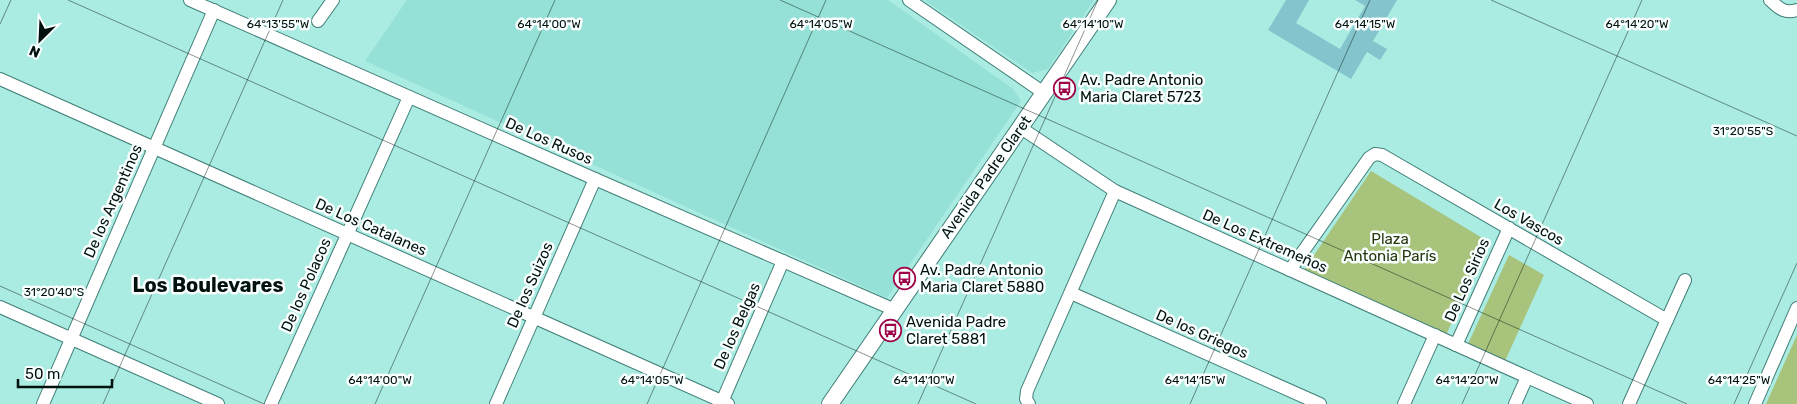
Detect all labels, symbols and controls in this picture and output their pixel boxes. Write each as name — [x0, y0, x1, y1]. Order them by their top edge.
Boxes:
north arrow — [15, 15, 65, 65]
text: 64°13'55"W — [247, 17, 310, 31]
text: 64°14'00"W — [517, 17, 581, 31]
text: 64°14'05"W — [789, 17, 853, 31]
text: 64°14'10"W — [1062, 17, 1124, 31]
text: 64°14'15"W — [1335, 17, 1396, 31]
text: 64°14'20"W — [1605, 17, 1669, 31]
text: N — [27, 42, 43, 61]
place label: Av. Padre Antonio Maria Claret 5723 — [1080, 71, 1203, 106]
bus stop icon: Av. Padre Antonio Maria Claret 5723 — [1052, 77, 1076, 101]
street label: Avenida Padre Claret — [937, 112, 1035, 242]
street label: De Los Rusos — [503, 114, 596, 168]
text: 31°20'55"S — [1713, 124, 1773, 138]
street label: De los Argentinos — [80, 141, 146, 261]
street label: De Los Catalanes — [313, 194, 430, 260]
street label: Los Vascos — [1491, 195, 1567, 249]
street label: De Los Extremeños — [1200, 205, 1331, 277]
park label: Plaza Antonia París — [1344, 230, 1437, 265]
street label: De los Polacos — [277, 235, 335, 335]
street label: De Los Sirios — [1441, 235, 1493, 324]
street label: De los Suizos — [503, 239, 557, 331]
place label: Av. Padre Antonio Maria Claret 5880 — [920, 261, 1044, 296]
bus stop icon: Av. Padre Antonio Maria Claret 5880 — [892, 267, 916, 291]
district label: Los Boulevares — [133, 273, 283, 297]
street label: De los Belgas — [710, 280, 764, 372]
text: 31°20'40"S — [24, 285, 84, 299]
street label: De los Griegos — [1153, 306, 1251, 363]
place label: Avenida Padre Claret 5881 — [906, 313, 1006, 348]
bus stop icon: Avenida Padre Claret 5881 — [878, 319, 902, 343]
scale bar — [18, 356, 111, 388]
text: 50 m — [25, 365, 60, 383]
text: 64°14'00"W — [348, 373, 412, 387]
text: 64°14'05"W — [620, 373, 684, 387]
text: 64°14'10"W — [893, 373, 955, 387]
text: 64°14'15"W — [1165, 373, 1226, 387]
text: 64°14'20"W — [1435, 373, 1499, 387]
text: 64°14'25"W — [1708, 373, 1771, 387]

